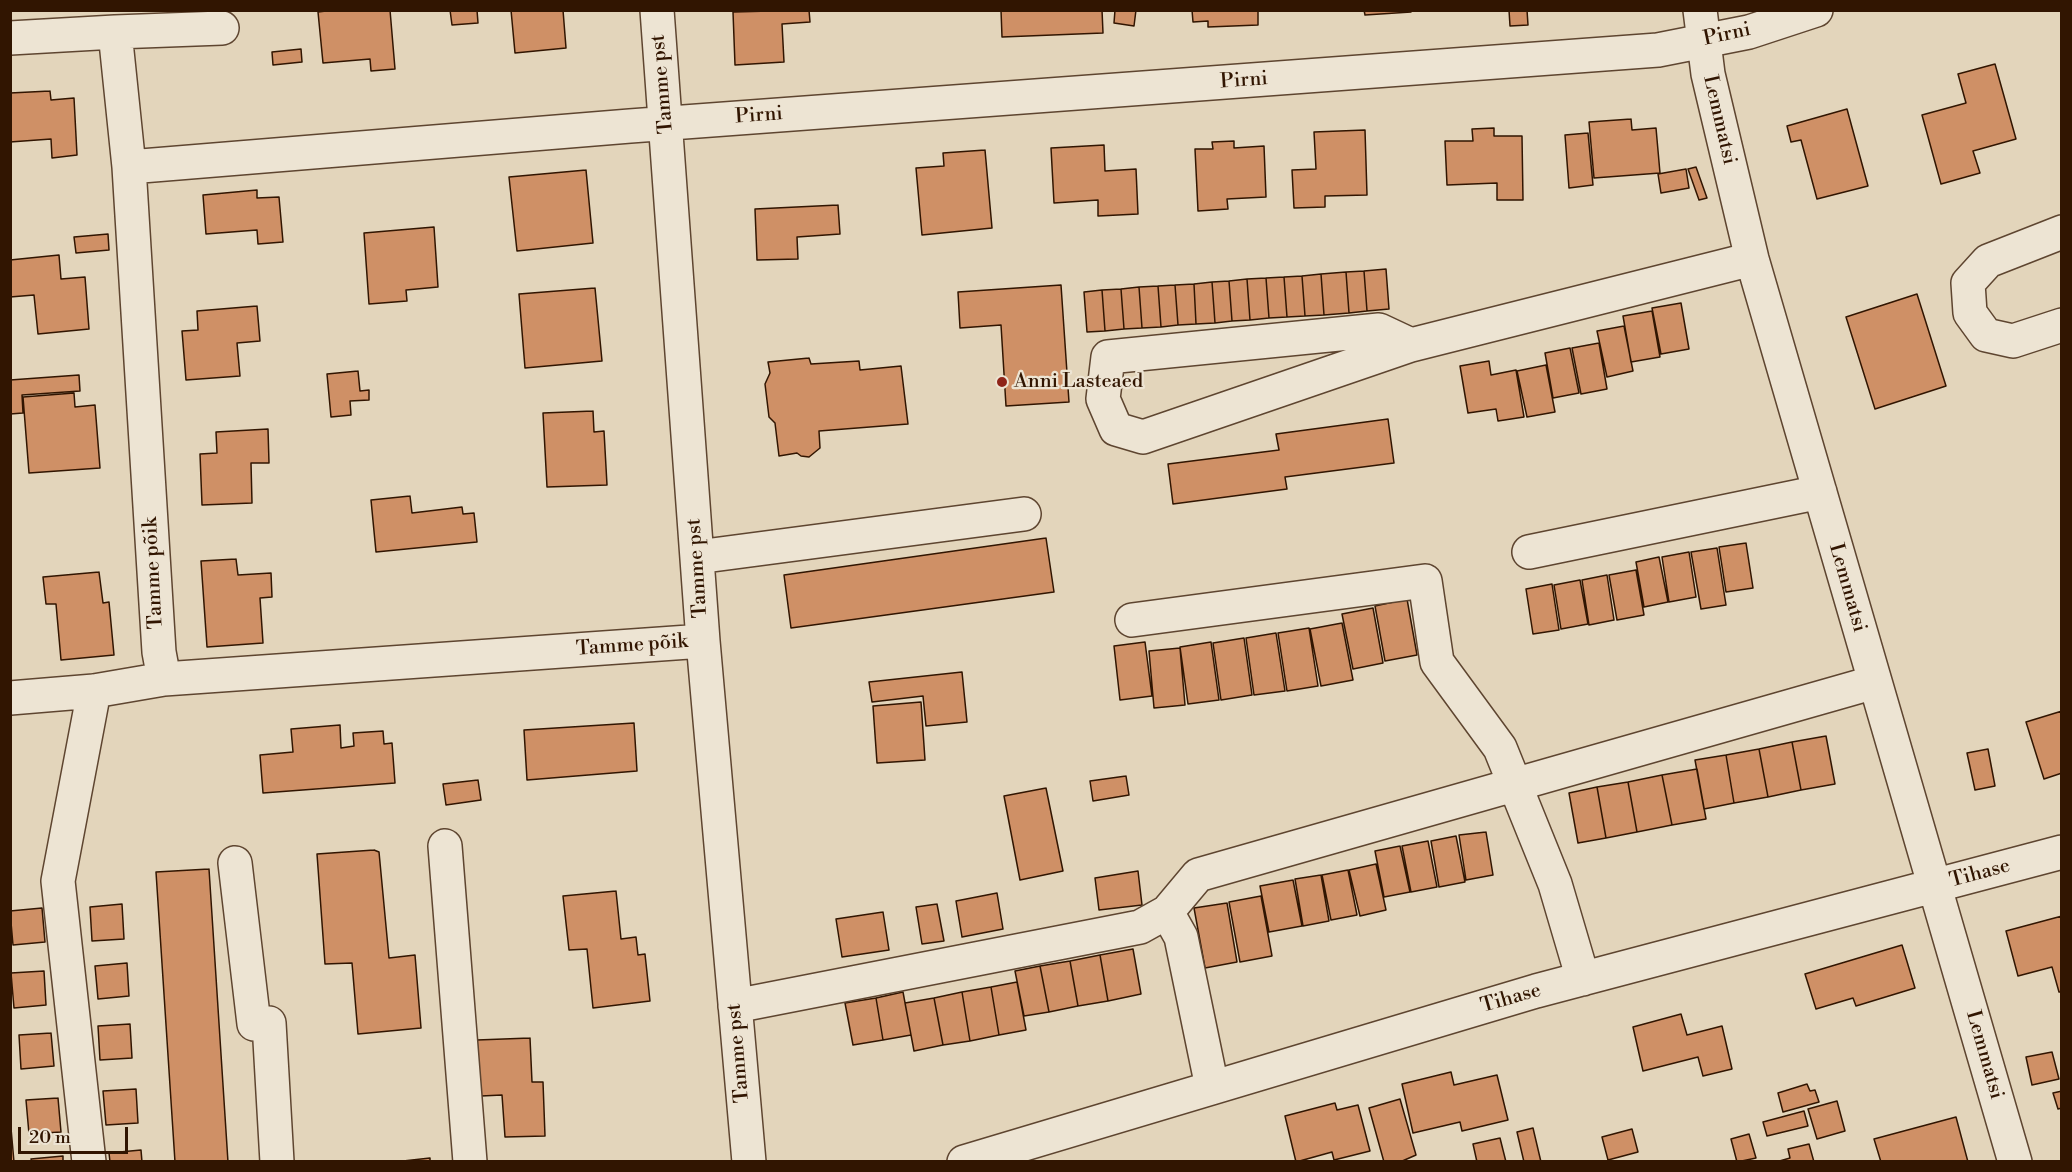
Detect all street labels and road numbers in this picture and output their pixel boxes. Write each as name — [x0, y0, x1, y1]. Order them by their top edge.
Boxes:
street label: Pirni — [1701, 18, 1753, 52]
street label: Tamme pst — [647, 33, 679, 135]
street label: Pirni — [1219, 67, 1269, 95]
street label: Lemmatsi — [1697, 73, 1741, 167]
street label: Pirni — [734, 102, 784, 130]
street label: Tamme põik — [139, 516, 169, 630]
street label: Tamme pst — [683, 517, 713, 619]
street label: Lemmatsi — [1823, 541, 1871, 635]
street label: Tamme põik — [575, 630, 689, 662]
street label: Tihase — [1947, 854, 2013, 894]
street label: Tihase — [1478, 979, 1544, 1019]
street label: Tamme pst — [723, 1002, 755, 1104]
street label: Lemmatsi — [1960, 1008, 2008, 1102]

